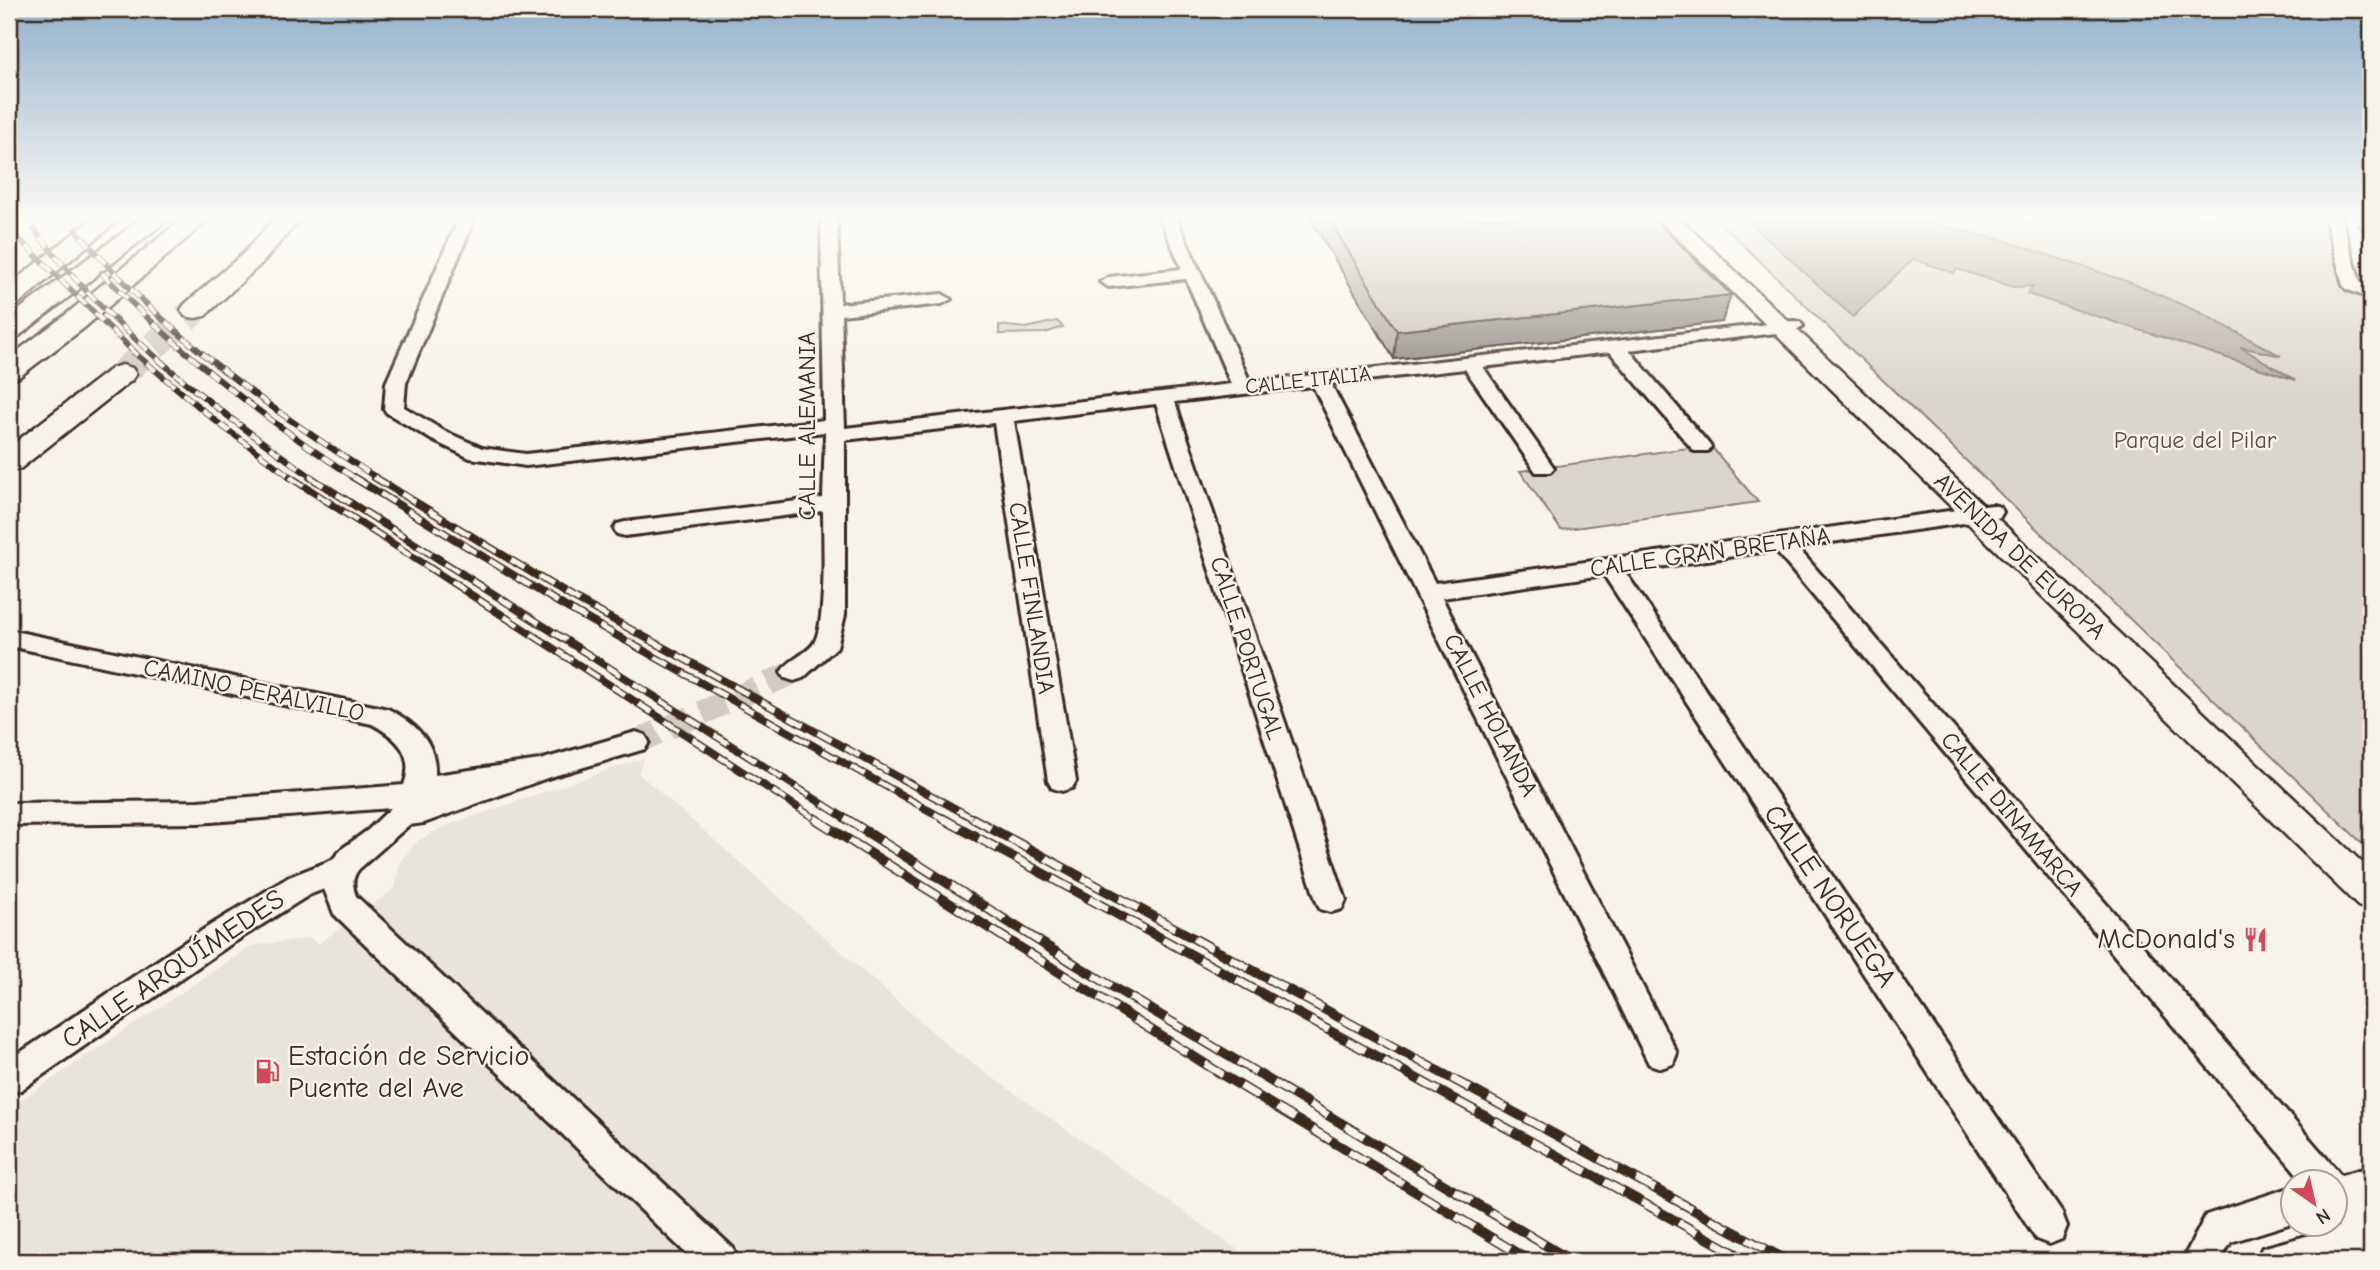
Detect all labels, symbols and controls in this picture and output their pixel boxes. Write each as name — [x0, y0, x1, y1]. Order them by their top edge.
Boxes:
street label: CALLE ALEMANIA — [793, 332, 821, 520]
street label: CALLE ITALIA — [1244, 361, 1372, 399]
park label: Parque del Pilar — [2114, 426, 2277, 454]
street label: AVENIDA DE EUROPA — [1929, 467, 2112, 645]
street label: CALLE FINLANDIA — [1003, 500, 1061, 696]
street label: CALLE GRAN BRETAÑA — [1588, 521, 1832, 583]
street label: CALLE PORTUGAL — [1204, 553, 1290, 743]
street label: CALLE HOLANDA — [1438, 629, 1544, 801]
street label: CAMINO PERALVILLO — [141, 653, 367, 727]
street label: CALLE DINAMARCA — [1935, 726, 2089, 902]
street label: CALLE NORUEGA — [1757, 799, 1903, 993]
street label: CALLE ARQUÍMEDES — [55, 882, 290, 1055]
place label: McDonald's — [2098, 923, 2235, 955]
restaurant icon: McDonald's — [2241, 925, 2269, 953]
place label: Estación de Servicio Puente del Ave — [288, 1040, 529, 1104]
fuel station icon: Estación de Servicio Puente del Ave — [254, 1058, 282, 1086]
north arrow — [2278, 1168, 2348, 1238]
text: N — [2312, 1204, 2334, 1229]

